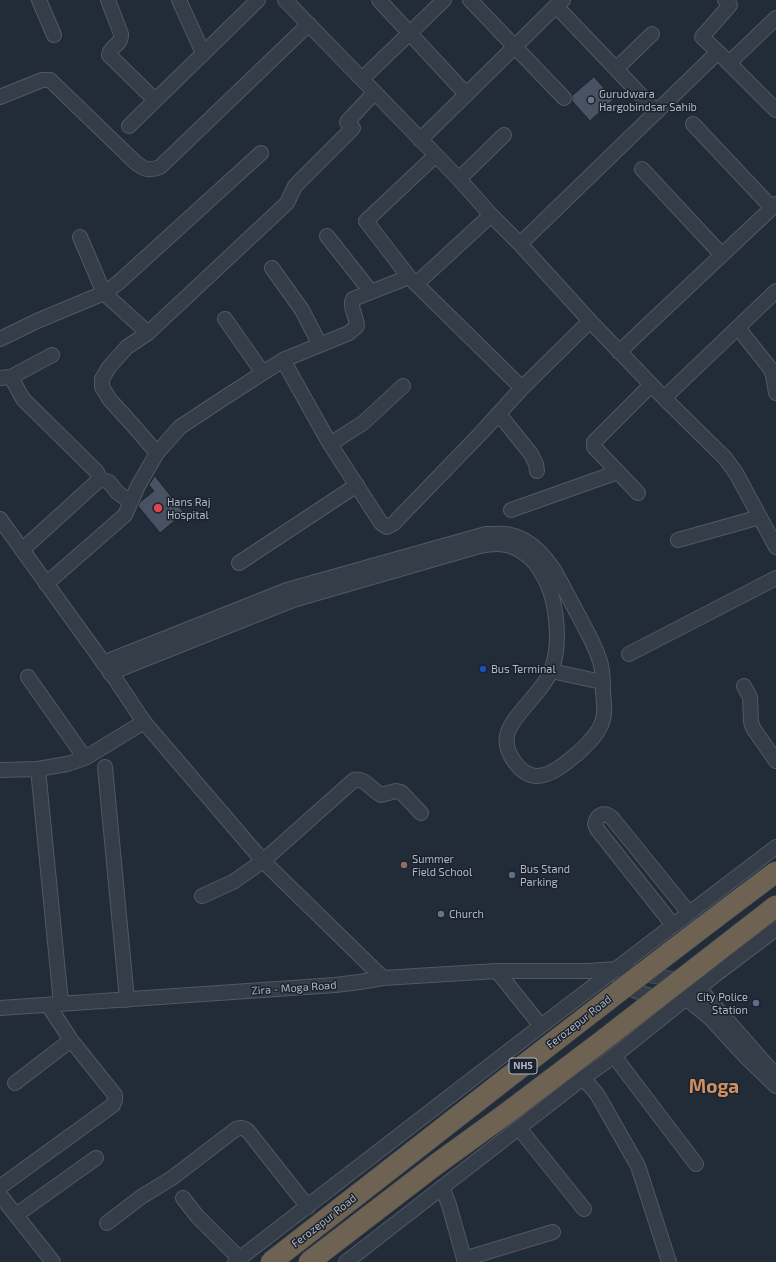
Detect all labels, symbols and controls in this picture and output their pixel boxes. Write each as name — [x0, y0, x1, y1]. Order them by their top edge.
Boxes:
place label: Gurudwara Hargobindsar Sahib — [599, 87, 697, 113]
marker: Gurudwara Hargobindsar Sahib — [586, 95, 596, 105]
place label: Hans Raj Hospital — [167, 495, 210, 521]
marker: Hans Raj Hospital — [152, 502, 164, 514]
place label: Bus Terminal — [491, 662, 556, 676]
marker: Bus Terminal — [478, 664, 488, 674]
place label: Summer Field School — [412, 852, 472, 878]
marker: Summer Field School — [399, 860, 409, 870]
place label: Bus Stand Parking — [520, 862, 570, 888]
marker: Bus Stand Parking — [507, 870, 517, 880]
place label: Church — [449, 907, 484, 921]
marker: Church — [436, 909, 446, 919]
street label: Zira - Moga Road — [251, 978, 337, 998]
place label: City Police Station — [697, 990, 748, 1016]
street label: Ferozepur Road — [544, 993, 614, 1051]
marker: City Police Station — [751, 998, 761, 1008]
road number: NH5 — [509, 1058, 537, 1074]
district label: Moga — [689, 1076, 739, 1098]
street label: Ferozepur Road — [289, 1192, 359, 1250]

